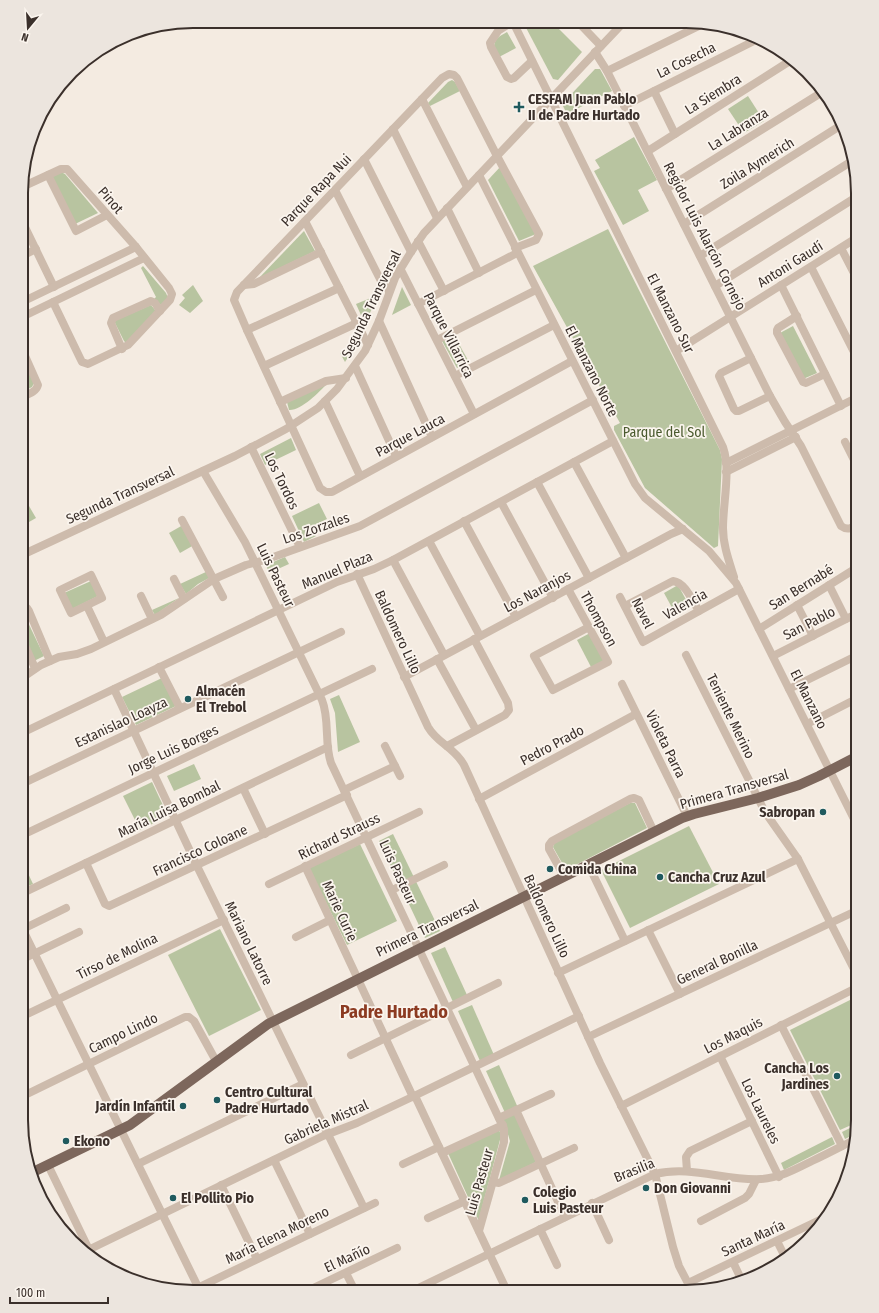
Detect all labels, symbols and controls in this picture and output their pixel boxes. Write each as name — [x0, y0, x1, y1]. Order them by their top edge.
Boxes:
north arrow — [8, 8, 48, 48]
text: N — [20, 30, 30, 44]
street label: La Cosecha — [654, 39, 719, 82]
street label: La Siembra — [682, 70, 745, 118]
place label: CESFAM Juan Pablo II de Padre Hurtado — [528, 91, 641, 124]
marker: CESFAM Juan Pablo II de Padre Hurtado — [513, 101, 525, 113]
street label: La Labranza — [705, 104, 772, 155]
street label: Zoila Aymerich — [717, 134, 797, 193]
street label: Parque Rapa Nui — [278, 151, 355, 230]
street label: Regidor Luis Alarcón Cornejo — [660, 159, 749, 313]
street label: Pinot — [94, 183, 127, 218]
street label: Antoni Gaudí — [754, 237, 827, 291]
street label: Segunda Transversal — [338, 248, 405, 361]
street label: El Manzano Sur — [643, 271, 698, 356]
street label: Parque Villarrica — [420, 290, 477, 381]
street label: El Manzano Norte — [561, 323, 622, 420]
street label: Parque Lauca — [373, 410, 448, 461]
park label: Parque del Sol — [623, 424, 705, 441]
street label: Los Tordos — [261, 450, 303, 512]
street label: Segunda Transversal — [63, 463, 177, 528]
street label: Los Zorzales — [281, 509, 352, 548]
street label: Luis Pasteur — [253, 541, 298, 610]
street label: Manuel Plaza — [299, 548, 375, 593]
street label: San Bernabé — [766, 561, 837, 614]
street label: Los Naranjos — [501, 567, 574, 616]
street label: Valencia — [660, 585, 710, 623]
street label: Baldomero Lillo — [371, 588, 424, 677]
street label: Thompson — [577, 589, 621, 650]
street label: Navel — [628, 595, 658, 632]
street label: San Pablo — [780, 603, 838, 644]
street label: El Manzano — [786, 667, 831, 732]
street label: Teniente Merino — [703, 671, 758, 761]
place label: Almacén El Trebol — [195, 683, 247, 716]
street label: Estanislao Loayza — [72, 694, 170, 751]
marker: Almacén El Trebol — [183, 694, 193, 704]
street label: Violeta Parra — [642, 708, 689, 781]
street label: Jorge Luis Borges — [125, 721, 221, 778]
street label: Pedro Prado — [517, 722, 587, 769]
street label: Primera Transversal — [678, 766, 791, 813]
street label: María Luisa Bombal — [115, 777, 223, 842]
place label: Sabropan — [759, 804, 815, 821]
marker: Sabropan — [818, 807, 828, 817]
street label: Richard Strauss — [296, 809, 383, 864]
street label: Francisco Coloane — [150, 821, 250, 880]
street label: Luis Pasteur — [375, 837, 420, 907]
place label: Comida China — [558, 861, 637, 878]
marker: Comida China — [545, 864, 555, 874]
place label: Cancha Cruz Azul — [668, 869, 766, 886]
street label: Baldomero Lillo — [520, 872, 573, 961]
marker: Cancha Cruz Azul — [655, 872, 665, 882]
street label: Marie Curie — [318, 878, 361, 944]
street label: Primera Transversal — [373, 896, 482, 961]
street label: Mariano Latorre — [221, 899, 276, 988]
street label: Tirso de Molina — [74, 930, 161, 983]
street label: General Bonilla — [674, 936, 761, 989]
district label: Padre Hurtado — [340, 1001, 448, 1023]
street label: Campo Lindo — [86, 1009, 161, 1057]
street label: Los Maquis — [701, 1013, 765, 1057]
place label: Cancha Los Jardines — [764, 1060, 829, 1093]
marker: Cancha Los Jardines — [832, 1071, 842, 1081]
street label: Los Laureles — [737, 1076, 784, 1147]
place label: Centro Cultural Padre Hurtado — [225, 1084, 312, 1117]
marker: Centro Cultural Padre Hurtado — [212, 1095, 222, 1105]
street label: Gabriela Mistral — [281, 1096, 371, 1149]
place label: Jardín Infantil — [94, 1098, 175, 1115]
marker: Jardín Infantil — [178, 1101, 188, 1111]
place label: Ekono — [74, 1133, 110, 1150]
marker: Ekono — [61, 1136, 71, 1146]
street label: Luis Pasteur — [462, 1147, 497, 1218]
street label: Brasilia — [611, 1155, 657, 1186]
place label: Don Giovanni — [654, 1180, 731, 1197]
marker: Don Giovanni — [641, 1183, 651, 1193]
place label: Colegio Luis Pasteur — [533, 1184, 604, 1217]
place label: El Pollito Pio — [181, 1190, 254, 1207]
marker: El Pollito Pio — [168, 1193, 178, 1203]
marker: Colegio Luis Pasteur — [520, 1195, 530, 1205]
street label: María Elena Moreno — [223, 1203, 332, 1268]
street label: Santa María — [719, 1216, 788, 1261]
street label: El Mañío — [322, 1240, 373, 1276]
scale bar — [10, 1279, 108, 1305]
text: 100 m — [16, 1286, 45, 1300]

